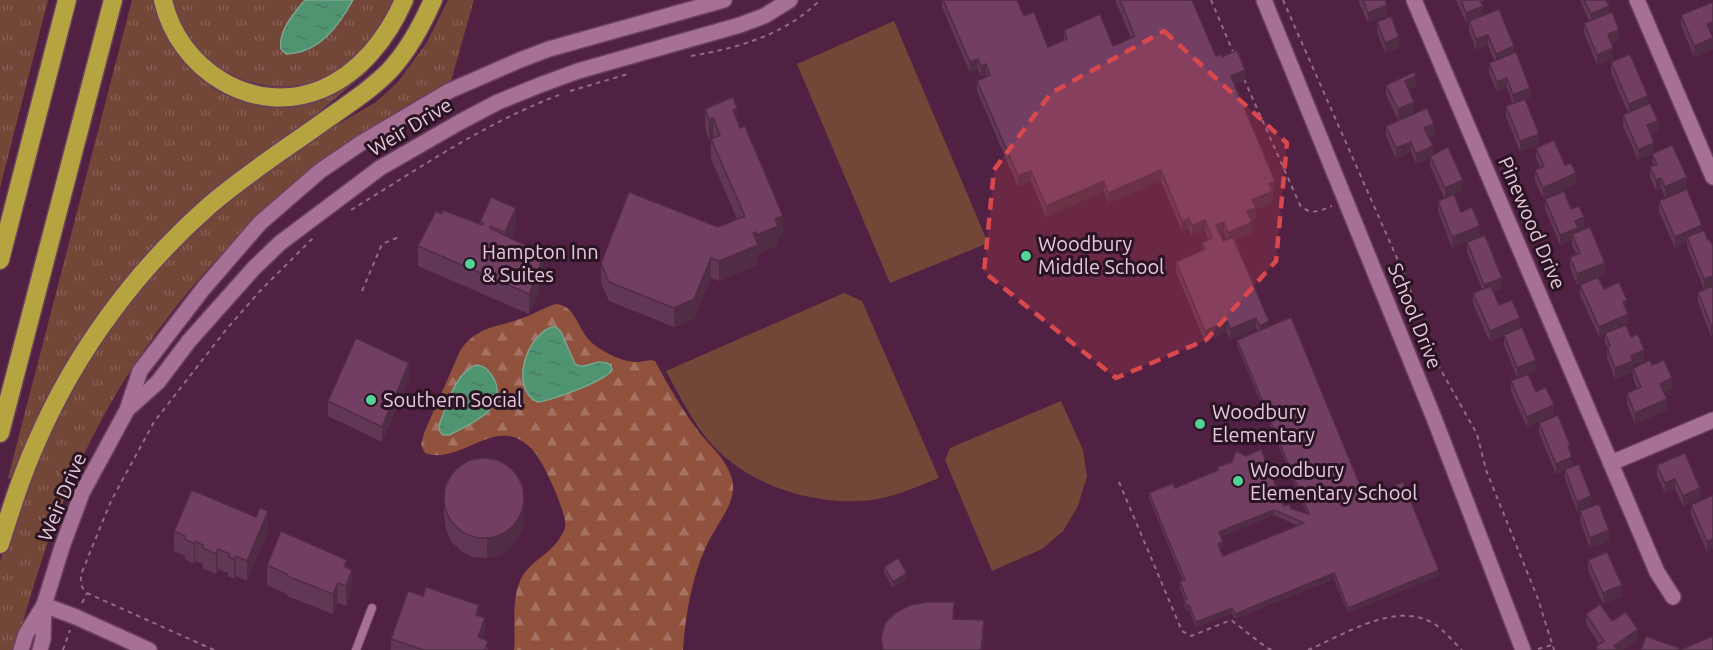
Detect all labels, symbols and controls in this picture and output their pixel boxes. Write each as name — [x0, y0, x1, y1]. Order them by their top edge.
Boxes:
street label: Weir Drive — [364, 93, 456, 161]
street label: Pinewood Drive — [1494, 153, 1571, 293]
place label: Woodbury Middle School — [1038, 232, 1164, 278]
place label: Hampton Inn & Suites — [482, 240, 599, 286]
marker: Woodbury Middle School — [1019, 249, 1033, 263]
marker: Hampton Inn & Suites — [463, 257, 477, 271]
street label: School Drive — [1384, 260, 1447, 372]
place label: Southern Social — [383, 388, 522, 411]
marker: Southern Social — [364, 393, 378, 407]
place label: Woodbury Elementary — [1212, 400, 1315, 446]
marker: Woodbury Elementary — [1193, 417, 1207, 431]
street label: Weir Drive — [33, 449, 90, 544]
place label: Woodbury Elementary School — [1250, 458, 1417, 504]
marker: Woodbury Elementary School — [1231, 474, 1245, 488]

